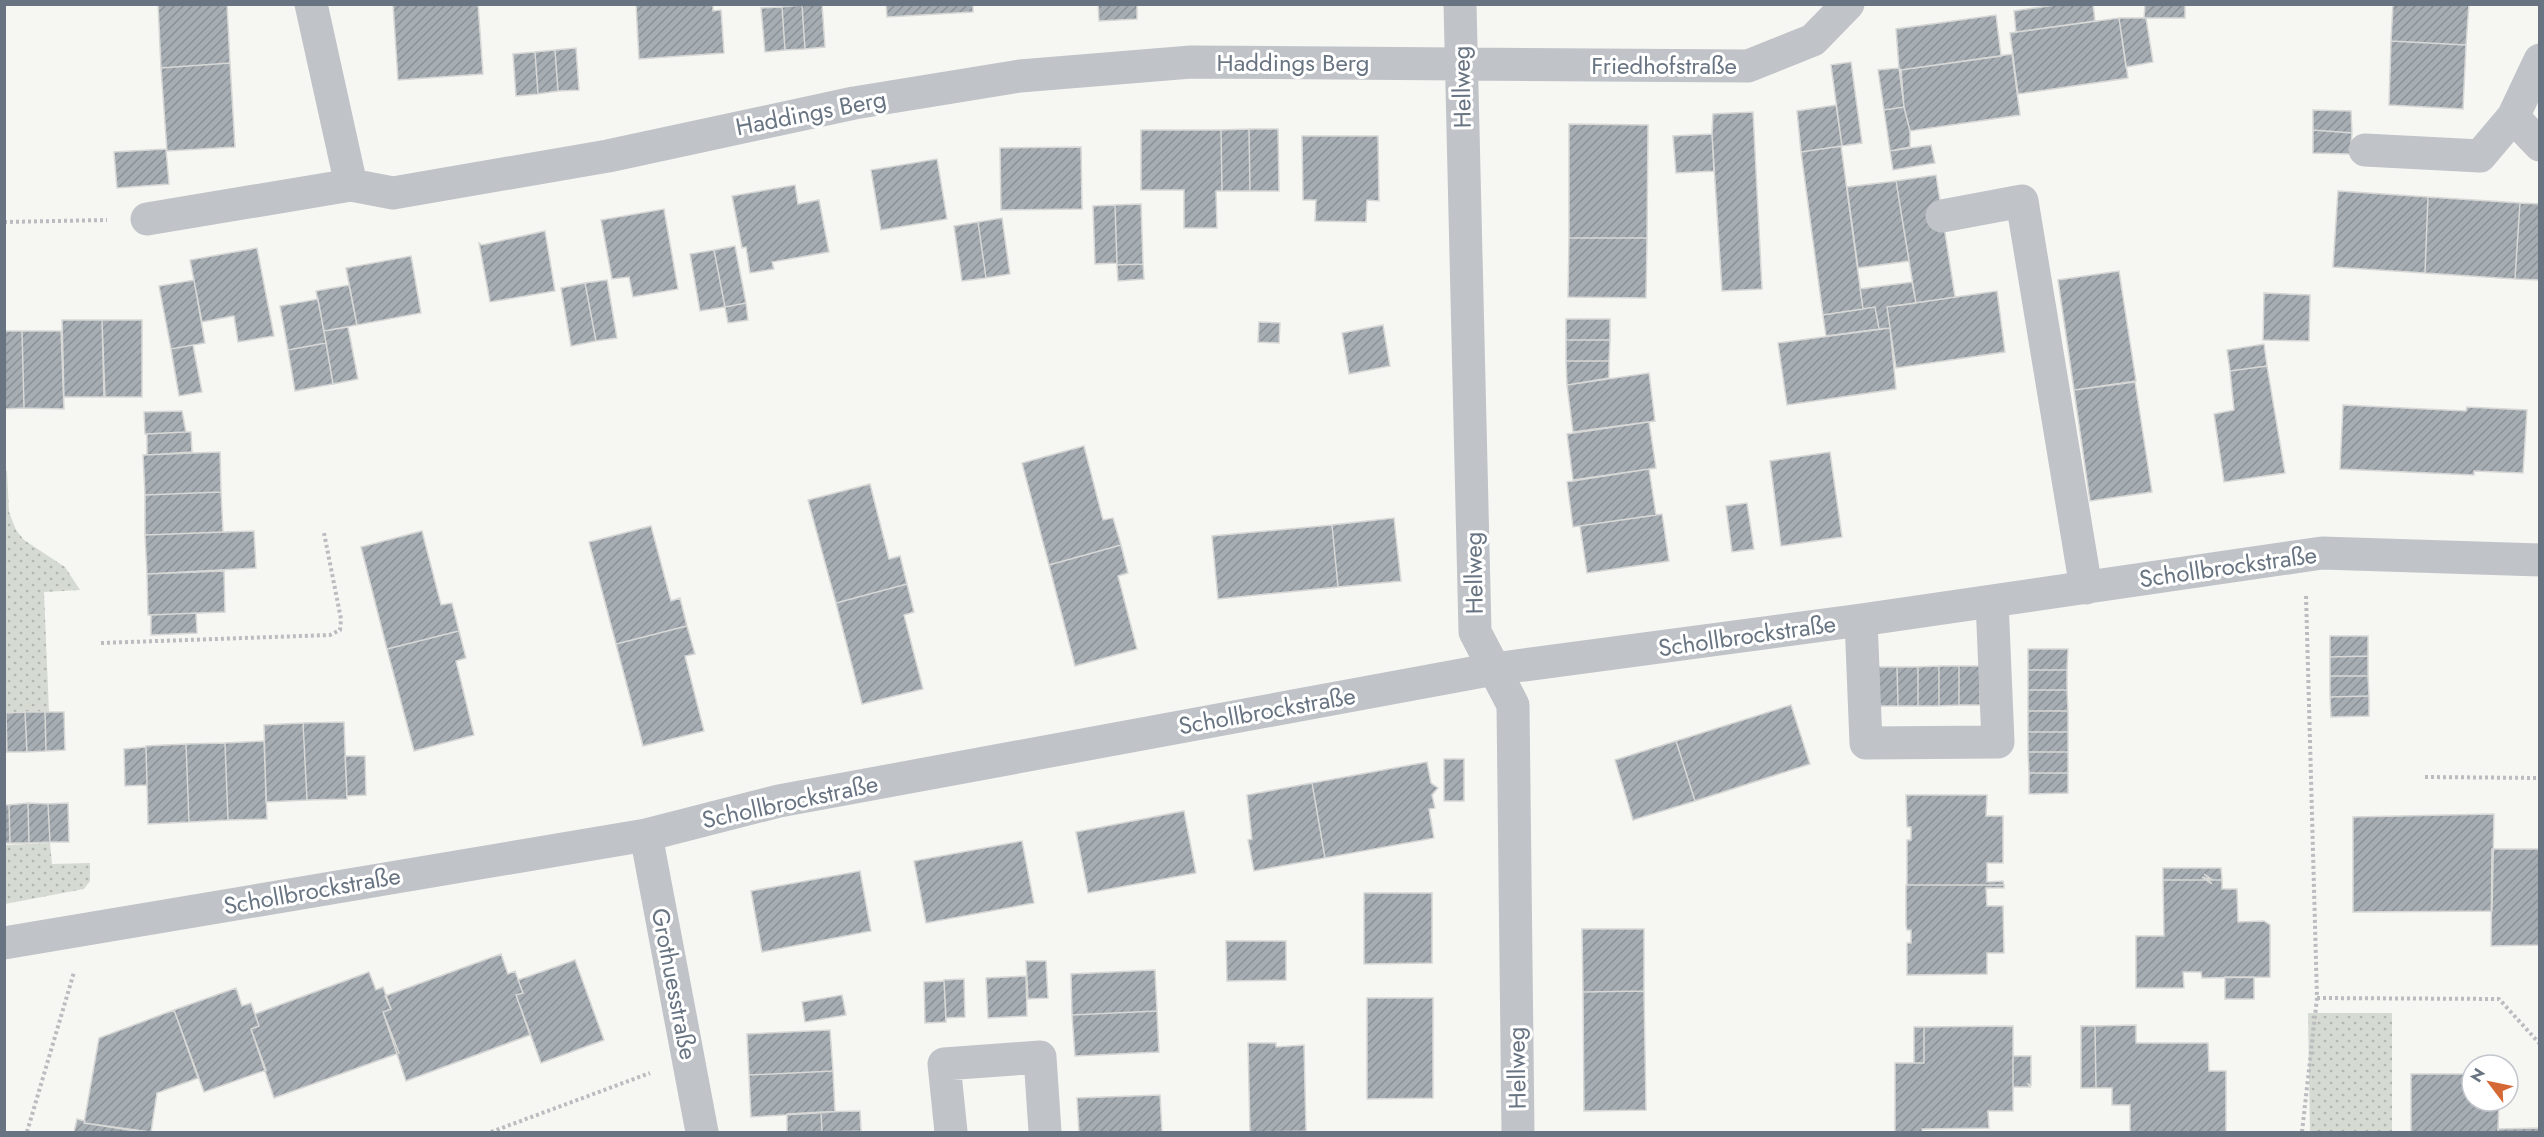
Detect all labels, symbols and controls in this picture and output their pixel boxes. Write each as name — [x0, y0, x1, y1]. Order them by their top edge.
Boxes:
street label: Haddings Berg — [1217, 45, 1369, 80]
street label: Hellweg — [1443, 45, 1480, 129]
street label: Friedhofstraße — [1591, 48, 1737, 83]
street label: Haddings Berg — [733, 81, 889, 144]
street label: Hellweg — [1455, 531, 1492, 615]
street label: Schollbrockstraße — [2137, 537, 2319, 596]
street label: Schollbrockstraße — [1656, 606, 1838, 665]
street label: Schollbrockstraße — [1176, 678, 1358, 743]
street label: Schollbrockstraße — [699, 766, 881, 837]
street label: Schollbrockstraße — [221, 858, 403, 923]
street label: Grothuesstraße — [643, 905, 706, 1063]
street label: Hellweg — [1498, 1026, 1535, 1110]
north arrow — [2460, 1053, 2520, 1113]
text: N — [2465, 1064, 2491, 1087]

